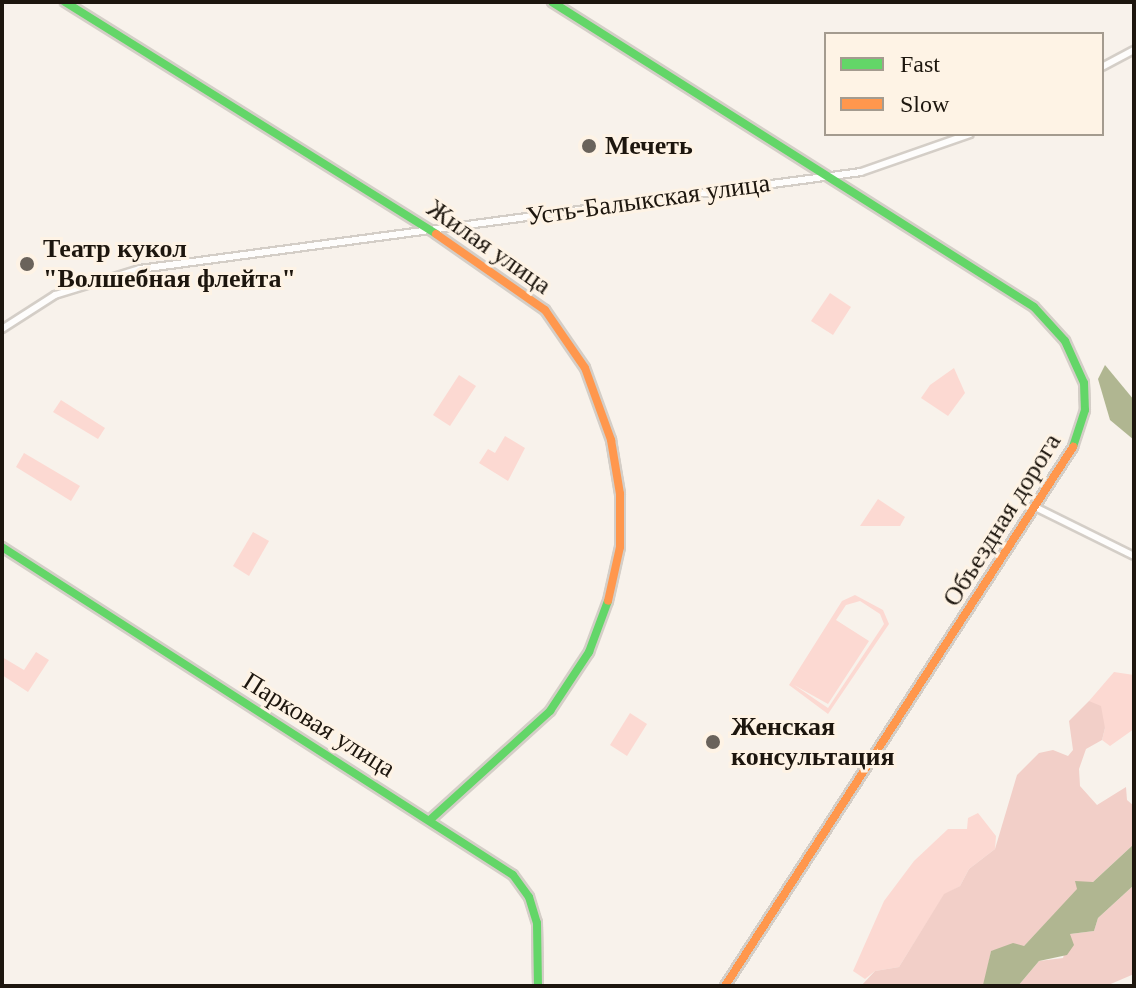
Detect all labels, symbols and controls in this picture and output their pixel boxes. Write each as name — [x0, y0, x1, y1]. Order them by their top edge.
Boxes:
legend — [824, 32, 1104, 136]
text: Fast — [900, 51, 940, 77]
text: Slow — [900, 91, 949, 117]
place label: Мечеть — [605, 130, 693, 162]
marker: Мечеть — [580, 137, 598, 155]
street label: Усть-Балыкская улица — [524, 167, 772, 233]
street label: Жилая улица — [421, 193, 557, 301]
place label: Театр кукол "Волшебная флейта" — [43, 233, 296, 294]
marker: Театр кукол "Волшебная флейта" — [18, 255, 36, 273]
street label: Объездная дорога — [936, 428, 1068, 612]
street label: Парковая улица — [237, 666, 401, 784]
place label: Женская консультация — [731, 711, 895, 772]
marker: Женская консультация — [702, 731, 724, 753]

